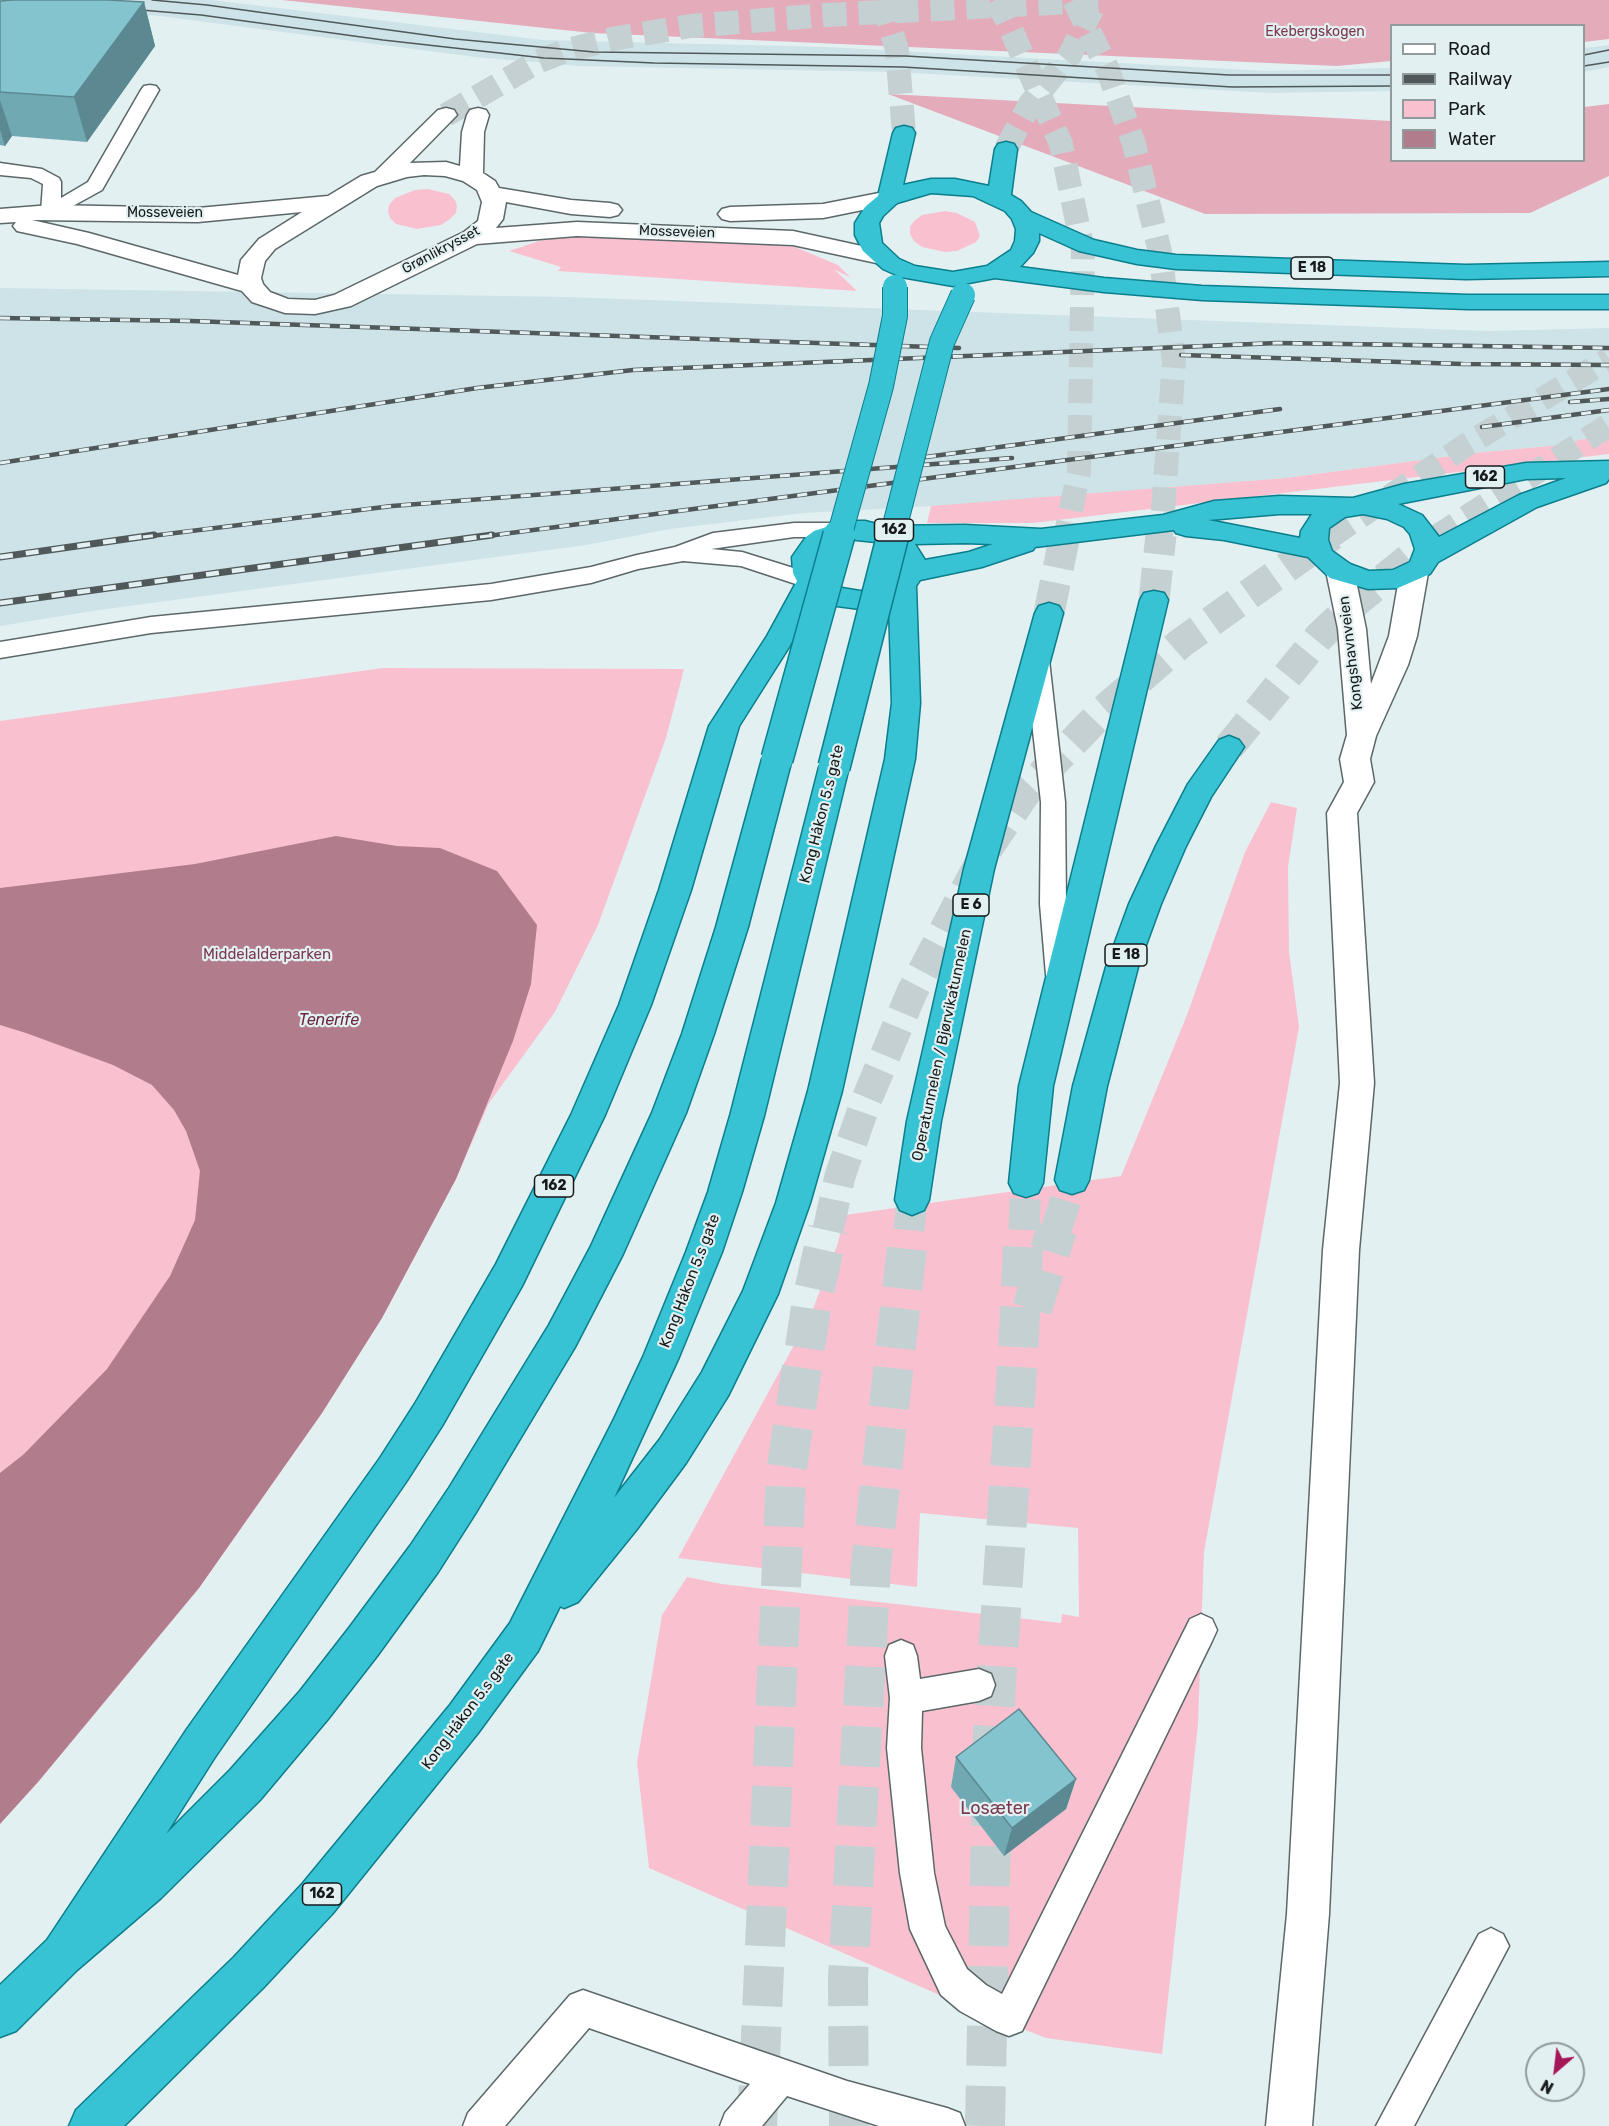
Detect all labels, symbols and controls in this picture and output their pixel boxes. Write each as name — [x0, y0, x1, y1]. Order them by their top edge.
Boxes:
park label: Ekebergskogen — [1265, 24, 1365, 40]
legend — [1390, 24, 1585, 162]
text: Road — [1448, 38, 1491, 60]
text: Railway — [1448, 68, 1512, 90]
text: Park — [1448, 98, 1485, 120]
text: Water — [1448, 128, 1496, 150]
street label: Mosseveien — [127, 205, 203, 221]
street label: Grønlikrysset — [399, 222, 483, 278]
street label: Mosseveien — [639, 222, 715, 242]
road number: E 18 — [1291, 257, 1333, 279]
road number: 162 — [1466, 466, 1504, 488]
road number: 162 — [874, 519, 914, 541]
street label: Kongshavnveien — [1335, 595, 1367, 711]
street label: Kong Håkon 5.s gate — [796, 743, 848, 885]
road number: E 6 — [953, 894, 989, 916]
street label: Operatunnelen / Bjørvikatunnelen — [909, 927, 975, 1163]
road number: E 18 — [1105, 944, 1147, 966]
park label: Middelalderparken — [203, 946, 331, 964]
water label: Tenerife — [299, 1010, 359, 1030]
road number: 162 — [534, 1175, 574, 1197]
street label: Kong Håkon 5.s gate — [656, 1212, 724, 1350]
street label: Kong Håkon 5.s gate — [418, 1649, 518, 1773]
park label: Losæter — [960, 1798, 1030, 1820]
road number: 162 — [302, 1883, 342, 1905]
north arrow — [1525, 2042, 1585, 2102]
text: N — [1538, 2075, 1557, 2098]

